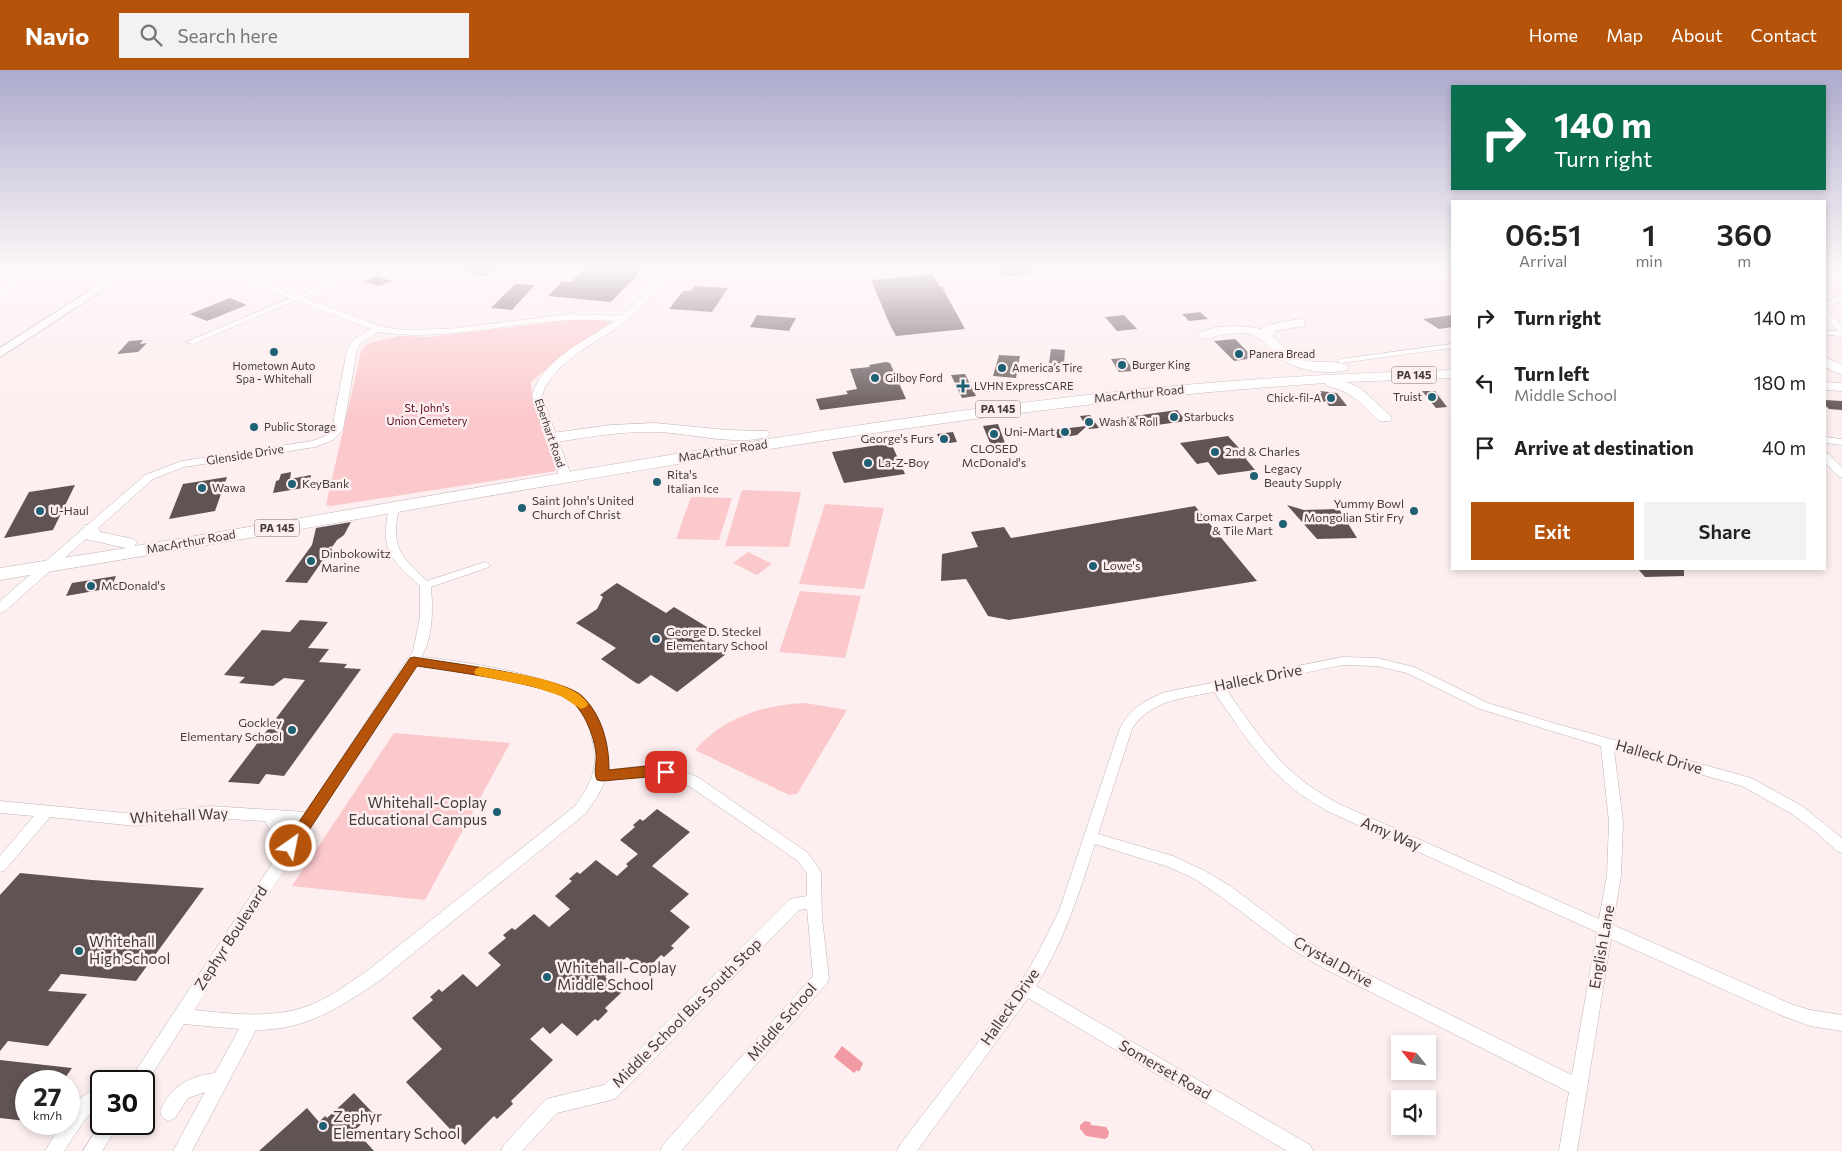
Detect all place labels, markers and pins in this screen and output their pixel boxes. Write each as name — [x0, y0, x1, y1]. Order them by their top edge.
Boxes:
marker: Hometown Auto Spa - Whitehall — [268, 346, 280, 358]
place label: Panera Bread — [1249, 347, 1315, 360]
marker: Panera Bread — [1233, 348, 1245, 360]
place label: Burger King — [1132, 358, 1190, 371]
place label: Hometown Auto Spa - Whitehall — [233, 359, 316, 385]
marker: Burger King — [1116, 359, 1128, 371]
place label: America’s Tire — [1012, 361, 1082, 374]
marker: America’s Tire — [996, 362, 1008, 374]
place label: Gilboy Ford — [885, 371, 943, 384]
marker: Gilboy Ford — [869, 372, 881, 384]
marker: LVHN ExpressCARE — [956, 379, 970, 393]
place label: LVHN ExpressCARE — [974, 379, 1074, 392]
place label: Truist — [1393, 390, 1422, 403]
place label: Chick-fil-A — [1267, 391, 1321, 404]
marker: Truist — [1426, 391, 1438, 403]
marker: Chick-fil-A — [1325, 392, 1337, 404]
place label: Starbucks — [1184, 410, 1234, 423]
marker: Starbucks — [1168, 411, 1180, 423]
place label: Wash & Roll — [1099, 415, 1158, 428]
marker: Wash & Roll — [1083, 416, 1095, 428]
place label: Public Storage — [264, 420, 336, 433]
marker: Public Storage — [248, 421, 260, 433]
place label: Uni-Mart — [1004, 424, 1055, 438]
marker: Uni-Mart — [1059, 426, 1071, 438]
marker: CLOSED McDonald's — [988, 428, 1000, 440]
place label: George's Furs — [861, 431, 934, 445]
marker: George's Furs — [938, 433, 950, 445]
place label: CLOSED McDonald's — [962, 441, 1026, 469]
place label: 2nd & Charles — [1225, 444, 1300, 458]
marker: 2nd & Charles — [1209, 446, 1221, 458]
place label: La-Z-Boy — [878, 455, 929, 469]
marker: La-Z-Boy — [862, 457, 874, 469]
place label: Legacy Beauty Supply — [1264, 461, 1342, 489]
place label: Rita's Italian Ice — [667, 467, 719, 495]
marker: Legacy Beauty Supply — [1248, 470, 1260, 482]
place label: KeyBank — [302, 476, 350, 490]
marker: Rita's Italian Ice — [651, 476, 663, 488]
marker: KeyBank — [286, 478, 298, 490]
place label: Wawa — [212, 480, 246, 494]
marker: Wawa — [196, 482, 208, 494]
place label: Saint John's United Church of Christ — [532, 493, 634, 521]
place label: Yummy Bowl Mongolian Stir Fry — [1304, 496, 1404, 524]
marker: Saint John's United Church of Christ — [516, 502, 528, 514]
place label: U-Haul — [50, 503, 89, 517]
marker: U-Haul — [34, 505, 46, 517]
marker: Yummy Bowl Mongolian Stir Fry — [1408, 505, 1420, 517]
place label: Lomax Carpet & Tile Mart — [1196, 509, 1273, 537]
marker: Lomax Carpet & Tile Mart — [1277, 518, 1289, 530]
place label: Dinbokowitz Marine — [321, 546, 391, 574]
marker: Dinbokowitz Marine — [305, 555, 317, 567]
place label: Lowe's — [1103, 558, 1140, 572]
marker: Lowe's — [1087, 560, 1099, 572]
place label: McDonald's — [101, 578, 165, 592]
marker: McDonald's — [85, 580, 97, 592]
place label: George D. Steckel Elementary School — [666, 624, 768, 652]
marker: George D. Steckel Elementary School — [650, 633, 662, 645]
place label: Gockley Elementary School — [180, 715, 282, 743]
marker: Gockley Elementary School — [286, 724, 298, 736]
pin — [645, 751, 687, 793]
place label: Whitehall-Coplay Educational Campus — [348, 793, 487, 828]
marker: Whitehall-Coplay Educational Campus — [491, 806, 503, 818]
place label: Whitehall High School — [89, 932, 170, 967]
marker: Whitehall High School — [73, 945, 85, 957]
place label: Whitehall-Coplay Middle School — [557, 958, 677, 993]
marker: Whitehall-Coplay Middle School — [541, 971, 553, 983]
place label: Zephyr Elementary School — [333, 1107, 460, 1142]
marker: Zephyr Elementary School — [317, 1120, 329, 1132]

